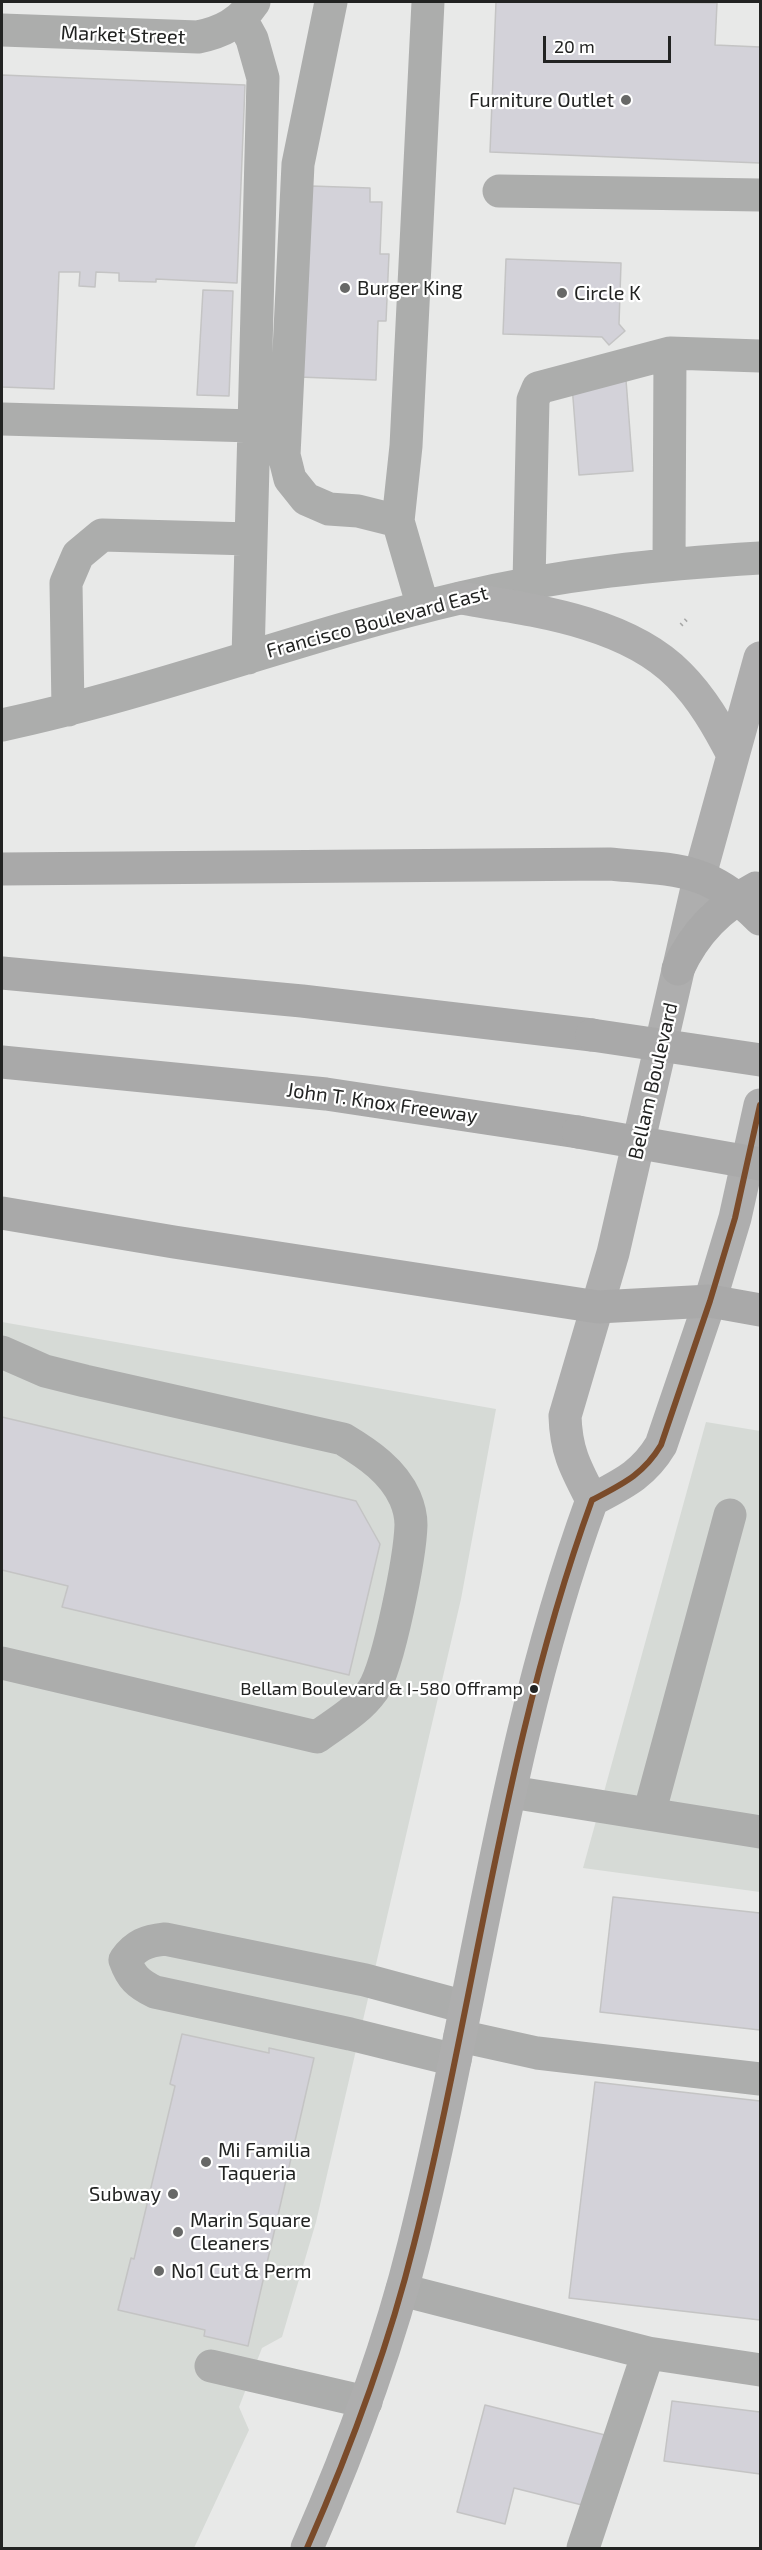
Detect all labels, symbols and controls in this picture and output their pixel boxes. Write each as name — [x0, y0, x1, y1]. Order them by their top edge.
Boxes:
street label: Market Street — [60, 21, 186, 49]
scale bar — [546, 24, 674, 62]
text: 20 m — [554, 35, 595, 57]
place label: Furniture Outlet — [469, 88, 614, 112]
marker: Furniture Outlet — [619, 93, 633, 107]
place label: Burger King — [357, 276, 463, 300]
marker: Burger King — [338, 281, 352, 295]
place label: Circle K — [574, 281, 641, 305]
marker: Circle K — [555, 286, 569, 300]
street label: Francisco Boulevard East — [264, 581, 490, 663]
street label: Bellam Boulevard — [623, 1000, 683, 1162]
street label: John T. Knox Freeway — [285, 1078, 479, 1128]
place label: Bellam Boulevard & I-580 Offramp — [240, 1678, 523, 1700]
marker: Bellam Boulevard & I-580 Offramp — [528, 1683, 540, 1695]
place label: Mi Familia Taqueria — [218, 2138, 311, 2185]
marker: Mi Familia Taqueria — [199, 2155, 213, 2169]
place label: Subway — [89, 2182, 161, 2206]
marker: Subway — [166, 2187, 180, 2201]
place label: Marin Square Cleaners — [190, 2208, 311, 2255]
marker: Marin Square Cleaners — [171, 2225, 185, 2239]
place label: No1 Cut & Perm — [171, 2259, 312, 2283]
marker: No1 Cut & Perm — [152, 2264, 166, 2278]

